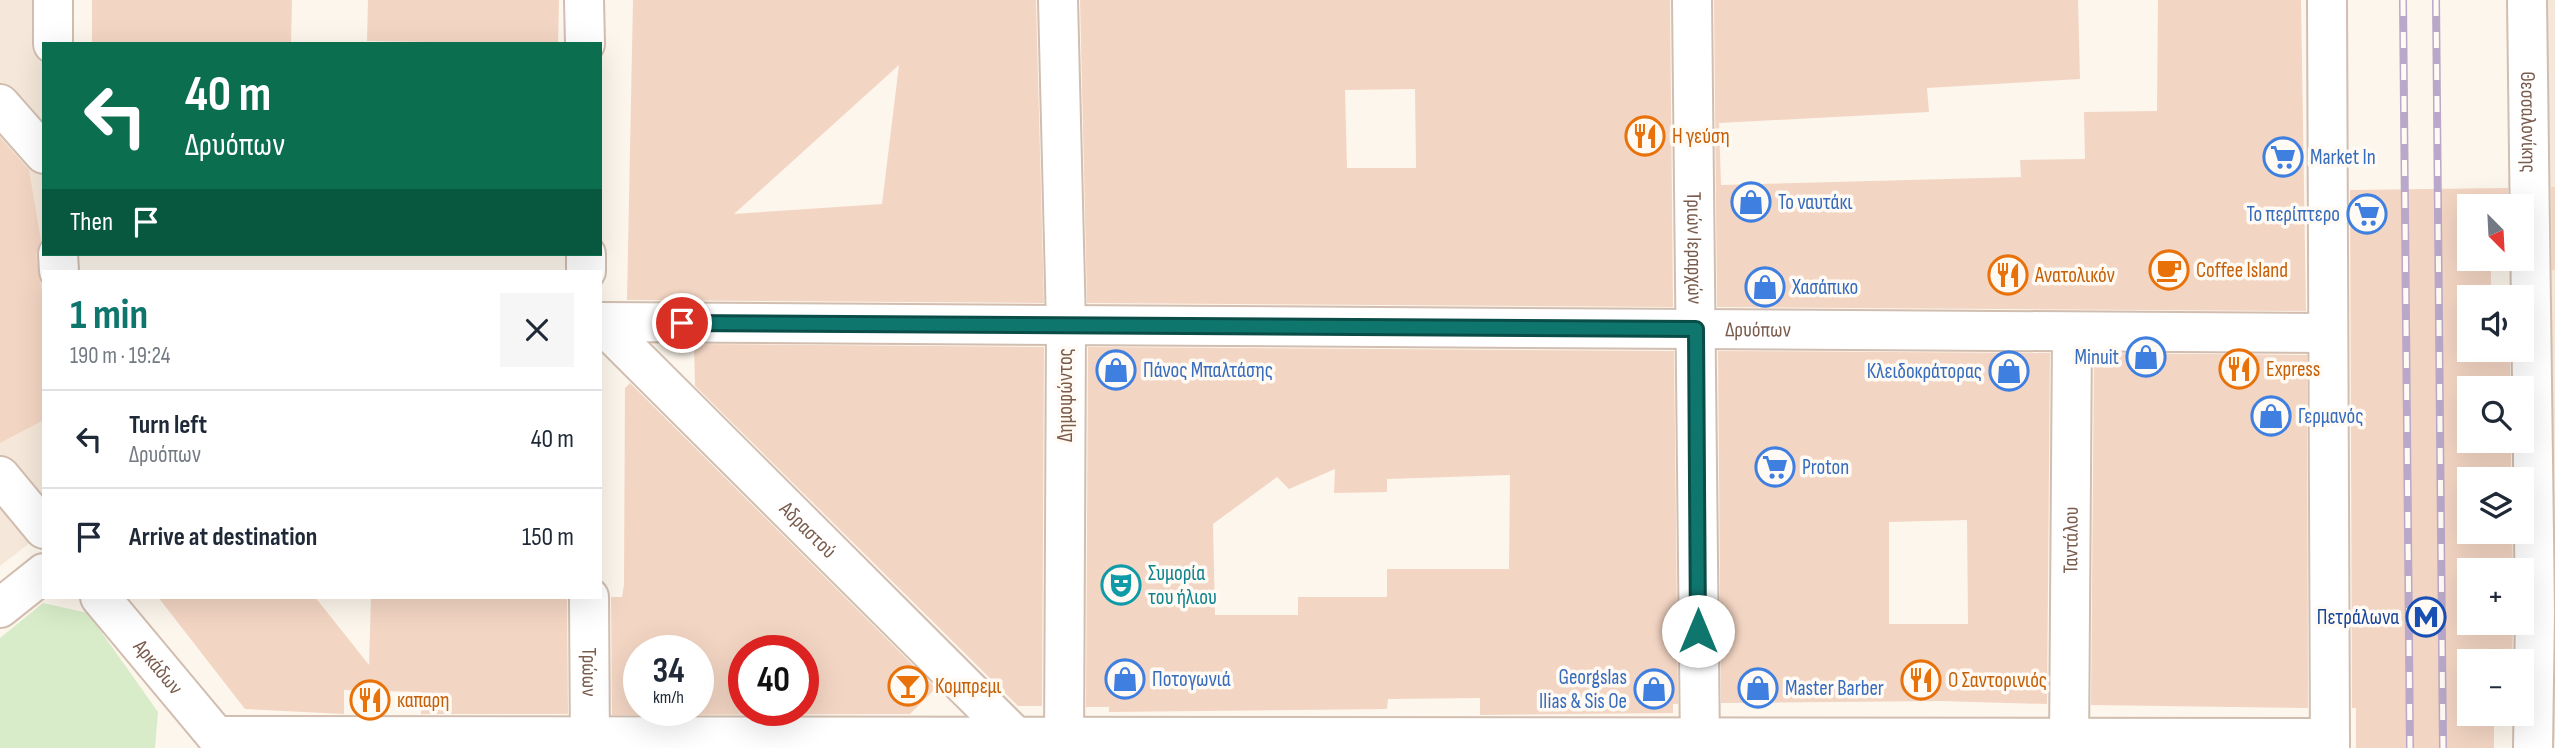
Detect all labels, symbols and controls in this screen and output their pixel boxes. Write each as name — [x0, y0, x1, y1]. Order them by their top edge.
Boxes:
text: 40 m — [185, 66, 271, 125]
icon: left — [70, 70, 161, 161]
street label: Θεσσαλονίκης — [2515, 71, 2541, 173]
restaurant icon: Η γεύση — [1624, 115, 1666, 157]
place label: Η γεύση — [1672, 124, 1730, 149]
text: Δρυόπων — [185, 126, 285, 165]
supermarket icon: Market In — [2262, 136, 2304, 178]
place label: Market In — [2310, 145, 2376, 170]
shop icon: Το ναυτάκι — [1730, 181, 1772, 223]
place label: Το ναυτάκι — [1778, 190, 1853, 215]
street label: Τριών Ιεραρχών — [1681, 192, 1707, 304]
supermarket icon: Το περίπτερο — [2346, 193, 2388, 235]
north arrow — [2457, 194, 2534, 271]
map controls — [2457, 194, 2534, 726]
place label: Το περίπτερο — [2246, 202, 2340, 227]
icon: arrive — [127, 203, 165, 241]
text: Then — [70, 207, 113, 238]
cafe icon: Coffee Island — [2148, 249, 2190, 291]
restaurant icon: Ανατολικόν — [1987, 254, 2029, 296]
place label: Coffee Island — [2196, 258, 2288, 283]
place label: Ανατολικόν — [2034, 263, 2115, 288]
shop icon: Χασάπικο — [1744, 266, 1786, 308]
place label: Χασάπικο — [1791, 275, 1858, 300]
button: sound — [2457, 285, 2534, 362]
text: 1 min — [70, 290, 148, 341]
button: close — [500, 293, 574, 367]
pin — [652, 293, 712, 353]
icon: arrive — [663, 304, 701, 342]
street label: Δρυόπων — [1725, 317, 1791, 343]
shop icon: Minuit — [2125, 336, 2167, 378]
text: 190 m · 19:24 — [70, 342, 170, 370]
place label: Minuit — [2075, 345, 2119, 370]
street label: Δημοφώντος — [1053, 348, 1078, 442]
restaurant icon: Express — [2218, 348, 2260, 390]
shop icon: Πάνος Μπαλτάσης — [1095, 349, 1137, 391]
shop icon: Κλειδοκράτορας — [1988, 350, 2030, 392]
place label: Express — [2266, 357, 2320, 382]
place label: Πάνος Μπαλτάσης — [1143, 358, 1273, 383]
place label: Κλειδοκράτορας — [1867, 359, 1982, 384]
button: search — [2457, 376, 2534, 453]
shop icon: Γερμανός — [2250, 395, 2292, 437]
place label: Γερμανός — [2298, 404, 2363, 429]
text: Turn left — [129, 410, 207, 441]
icon: left — [70, 420, 108, 458]
text: 40 m — [531, 424, 574, 455]
text: Δρυόπων — [129, 441, 201, 469]
supermarket icon: Proton — [1754, 446, 1796, 488]
place label: Proton — [1802, 455, 1849, 480]
button: layers — [2457, 467, 2534, 544]
street label: Αδραστού — [773, 496, 841, 564]
street label: Ταντάλου — [2058, 506, 2084, 574]
icon: arrive — [70, 518, 108, 556]
text: Arrive at destination — [129, 522, 317, 553]
text: 150 m — [522, 522, 574, 553]
button: + — [2457, 558, 2534, 635]
place label: Συμορία του ήλιου — [1148, 561, 1217, 610]
theatre icon: Συμορία του ήλιου — [1100, 564, 1142, 606]
position arrow — [1661, 594, 1735, 668]
metro station icon: Πετράλωνα — [2405, 596, 2447, 638]
place label: Πετράλωνα — [2317, 605, 2399, 630]
street label: Αρκάδων — [127, 634, 188, 700]
speed limit sign: 40 — [728, 635, 819, 726]
street label: Τρώων — [576, 647, 602, 697]
button: − — [2457, 649, 2534, 726]
text: 34 — [653, 650, 685, 693]
shop icon: Ποτογωνιά — [1104, 658, 1146, 700]
restaurant icon: Ο Σαντορινιός — [1900, 659, 1942, 701]
bar icon: Κομπρεμι — [887, 665, 929, 707]
place label: Georgslas Ilias & Sis Oe — [1539, 665, 1627, 714]
place label: Ποτογωνιά — [1152, 667, 1231, 692]
shop icon: Master Barber — [1737, 667, 1779, 709]
shop icon: Georgslas Ilias & Sis Oe — [1633, 668, 1675, 710]
place label: Ο Σαντορινιός — [1948, 668, 2047, 693]
place label: Κομπρεμι — [935, 674, 1002, 699]
place label: Master Barber — [1785, 676, 1884, 701]
restaurant icon: καπαρη — [349, 679, 391, 721]
text: km/h — [653, 687, 684, 708]
place label: καπαρη — [397, 688, 449, 713]

